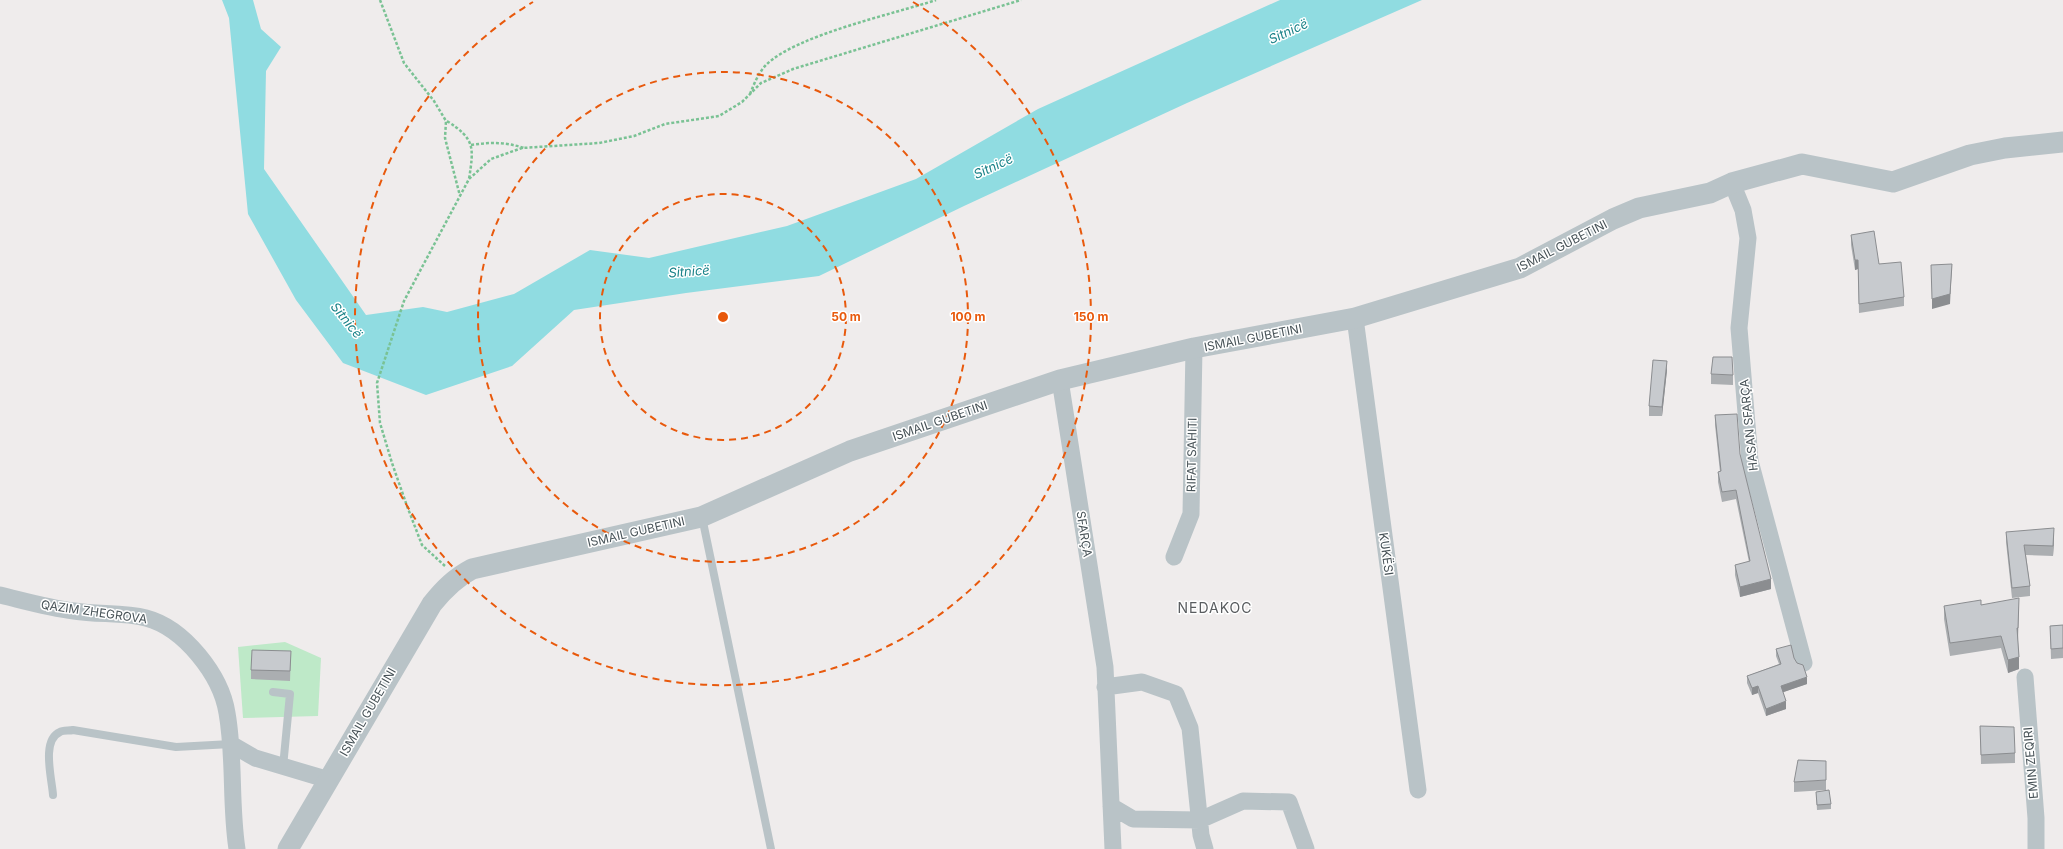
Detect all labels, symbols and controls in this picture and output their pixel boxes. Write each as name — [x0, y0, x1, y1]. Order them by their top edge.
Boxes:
water label: Sitnicë — [1266, 15, 1310, 47]
water label: Sitnicë — [971, 150, 1015, 182]
street label: ISMAIL GUBETINI — [1514, 216, 1610, 275]
water label: Sitnicë — [668, 262, 710, 280]
water label: Sitnicë — [328, 299, 366, 341]
text: 50 m — [831, 309, 861, 324]
text: 100 m — [950, 309, 986, 324]
text: 150 m — [1074, 309, 1108, 324]
centre of rings — [716, 310, 730, 324]
street label: ISMAIL GUBETINI — [1203, 321, 1303, 354]
street label: HASAN SFARÇA — [1736, 378, 1761, 472]
street label: ISMAIL GUBETINI — [890, 397, 989, 444]
street label: RIFAT SAHITI — [1183, 418, 1200, 492]
street label: SFARÇA — [1073, 510, 1096, 558]
street label: ISMAIL GUBETINI — [586, 513, 686, 550]
street label: KUKËSI — [1376, 531, 1397, 576]
street label: QAZIM ZHEGROVA — [40, 597, 148, 626]
district label: NEDAKOC — [1177, 599, 1253, 616]
street label: ISMAIL GUBETINI — [336, 665, 399, 759]
street label: EMIN ZEQIRI — [2020, 727, 2041, 799]

